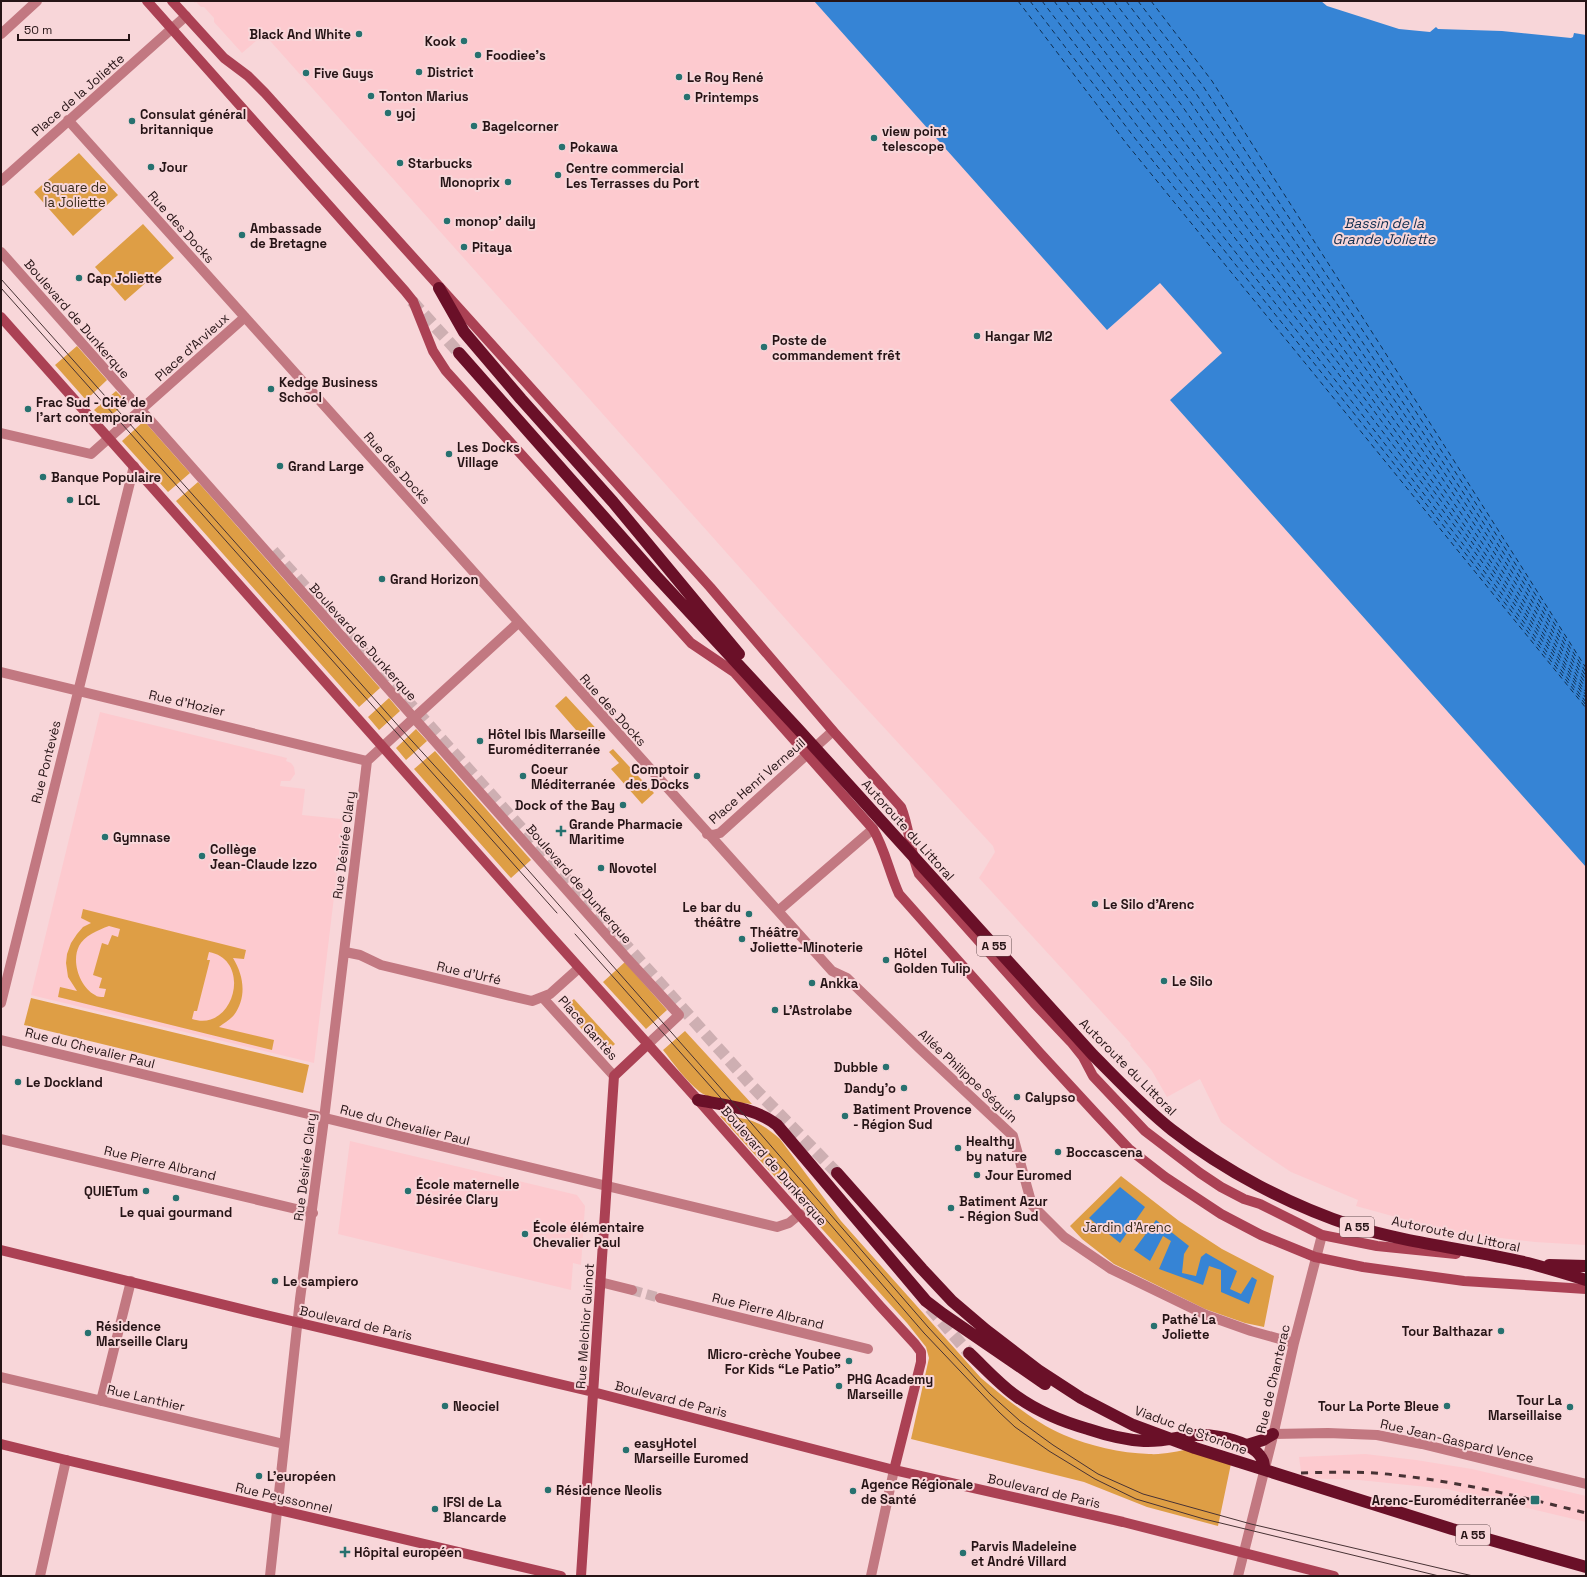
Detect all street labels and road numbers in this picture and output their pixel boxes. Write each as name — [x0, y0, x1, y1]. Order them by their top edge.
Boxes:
street label: Place de la Joliette — [28, 50, 128, 140]
street label: Rue des Docks — [144, 187, 218, 267]
street label: Boulevard de Dunkerque — [20, 256, 134, 382]
street label: Place d'Arvieux — [151, 309, 233, 385]
street label: Rue des Docks — [360, 428, 434, 508]
street label: Boulevard de Dunkerque — [306, 580, 420, 704]
street label: Rue des Docks — [576, 670, 650, 750]
street label: Rue d'Hozier — [147, 686, 227, 720]
street label: Rue Pontevès — [27, 719, 65, 805]
street label: Place Henri Verneuil — [705, 734, 809, 828]
street label: Autoroute du Littoral — [858, 776, 958, 884]
street label: Rue Désirée Clary — [329, 790, 359, 900]
street label: Boulevard de Dunkerque — [522, 821, 636, 947]
road number: A 55 — [977, 936, 1011, 956]
street label: Rue d'Urfé — [435, 957, 503, 989]
street label: Place Gantès — [554, 992, 622, 1064]
street label: Autoroute du Littoral — [1076, 1015, 1180, 1119]
street label: Rue du Chevalier Paul — [23, 1024, 157, 1072]
street label: Allée Philippe Séguin — [915, 1026, 1021, 1126]
street label: Rue du Chevalier Paul — [338, 1101, 472, 1149]
street label: Boulevard de Dunkerque — [717, 1103, 831, 1229]
street label: Rue Désirée Clary — [290, 1112, 320, 1222]
street label: Rue Pierre Albrand — [102, 1142, 218, 1184]
street label: Autoroute du Littoral — [1390, 1212, 1522, 1256]
road number: A 55 — [1340, 1217, 1374, 1237]
street label: Rue Melchior Guinot — [572, 1263, 598, 1389]
street label: Rue Pierre Albrand — [710, 1289, 826, 1333]
street label: Boulevard de Paris — [298, 1302, 414, 1344]
street label: Rue de Chanterac — [1252, 1323, 1294, 1435]
street label: Boulevard de Paris — [613, 1377, 729, 1421]
street label: Rue Lanthier — [105, 1381, 187, 1415]
street label: Viaduc de Storione — [1132, 1402, 1250, 1458]
street label: Rue Jean-Gaspard Vence — [1378, 1415, 1536, 1467]
street label: Boulevard de Paris — [986, 1470, 1102, 1512]
street label: Rue Peyssonnel — [234, 1479, 334, 1517]
road number: A 55 — [1456, 1525, 1490, 1545]

